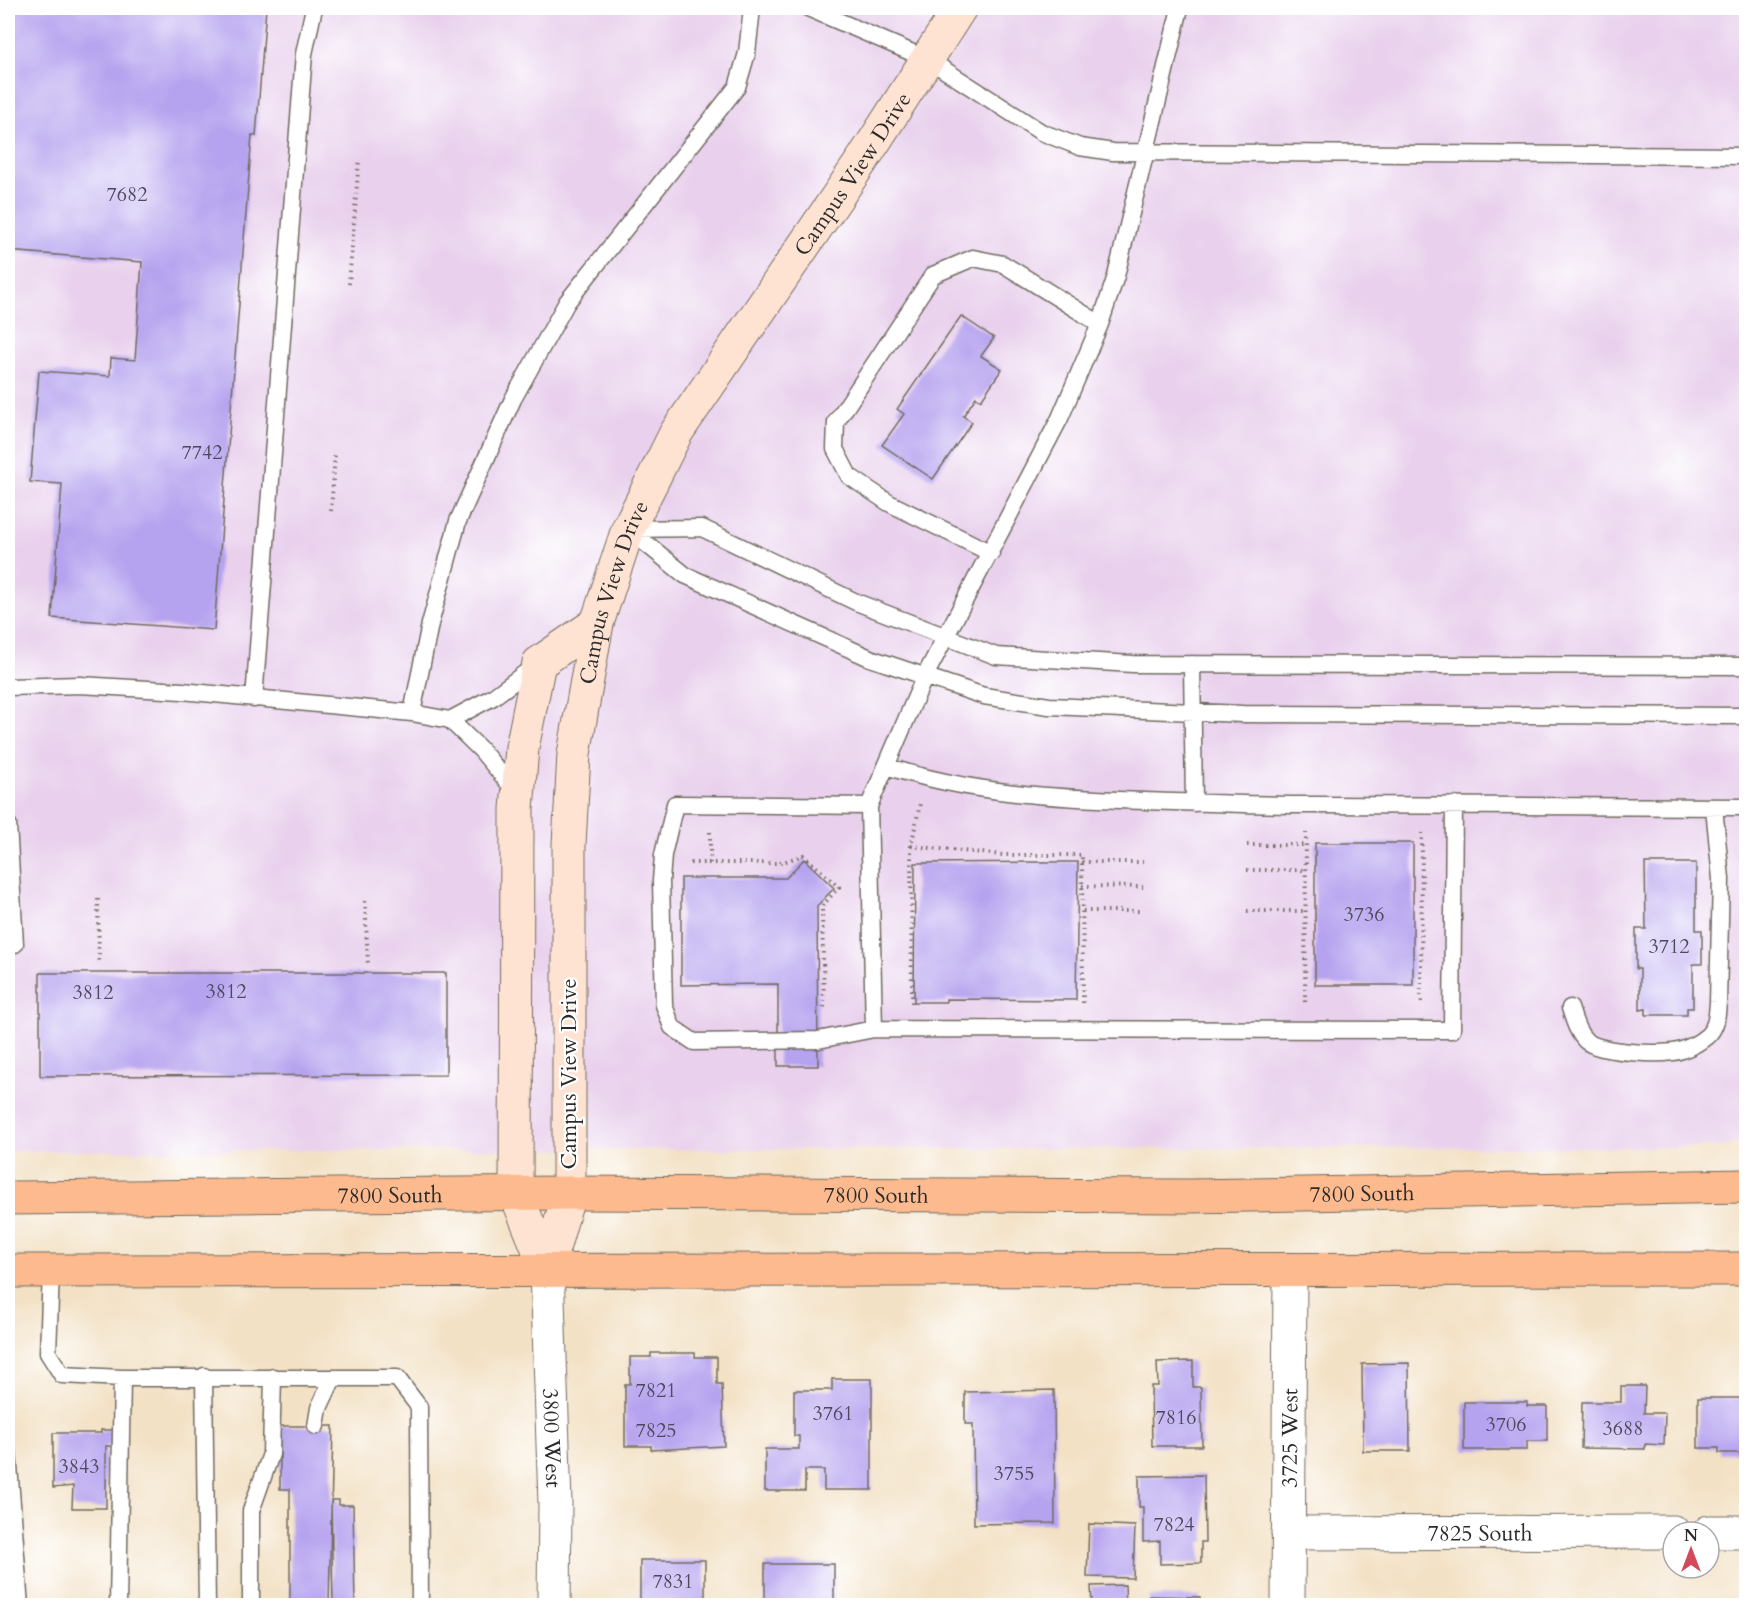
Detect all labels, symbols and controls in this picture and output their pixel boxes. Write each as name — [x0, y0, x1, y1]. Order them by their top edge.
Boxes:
street label: Campus View Drive — [787, 86, 918, 262]
house number: 7682 — [107, 181, 147, 208]
house number: 7742 — [182, 439, 222, 466]
street label: Campus View Drive — [573, 496, 656, 687]
house number: 3736 — [1344, 901, 1384, 928]
house number: 3712 — [1649, 933, 1689, 960]
house number: 3812 — [206, 978, 246, 1005]
street label: Campus View Drive — [554, 978, 584, 1170]
house number: 3812 — [73, 979, 113, 1006]
street label: 7800 South — [1309, 1178, 1415, 1210]
street label: 7800 South — [337, 1180, 443, 1211]
street label: 7800 South — [823, 1180, 929, 1211]
house number: 7821 — [636, 1377, 676, 1404]
street label: 3800 West — [535, 1388, 568, 1488]
street label: 3725 West — [1275, 1388, 1305, 1488]
house number: 3761 — [813, 1400, 853, 1427]
house number: 7816 — [1156, 1404, 1196, 1431]
house number: 3706 — [1486, 1411, 1526, 1438]
house number: 3688 — [1603, 1415, 1643, 1442]
house number: 7825 — [636, 1417, 676, 1444]
house number: 3843 — [59, 1453, 99, 1480]
house number: 3755 — [994, 1460, 1034, 1487]
house number: 7824 — [1154, 1511, 1194, 1538]
street label: 7825 South — [1427, 1518, 1533, 1549]
north arrow — [1661, 1520, 1721, 1580]
text: N — [1684, 1525, 1698, 1547]
house number: 7831 — [653, 1568, 693, 1595]

